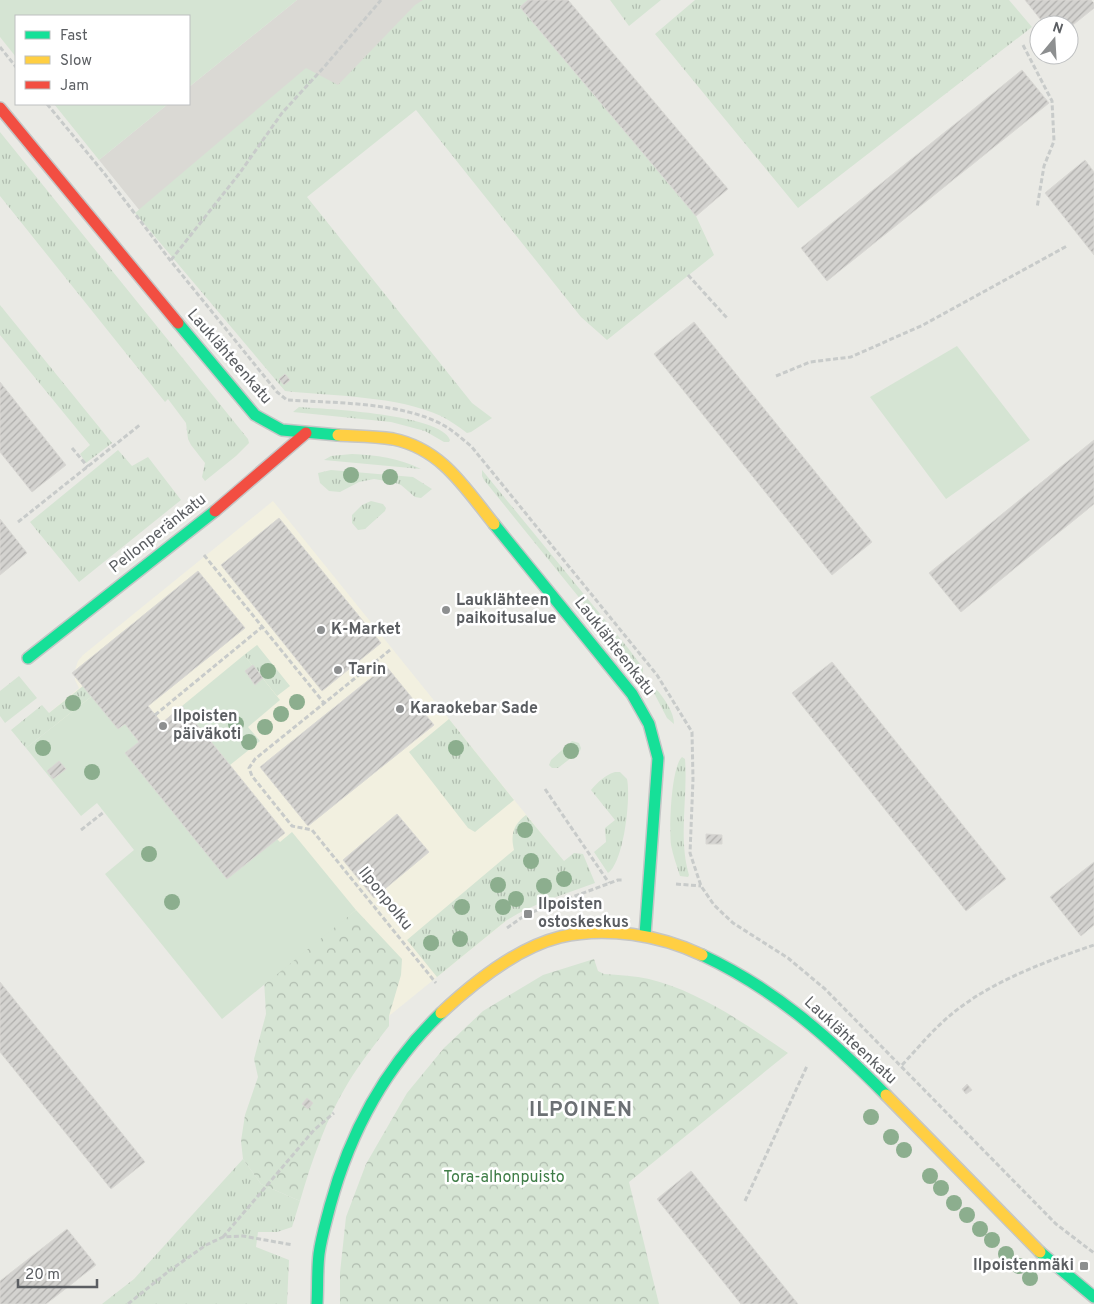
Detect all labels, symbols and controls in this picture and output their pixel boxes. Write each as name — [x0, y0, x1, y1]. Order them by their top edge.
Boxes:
legend — [15, 15, 190, 105]
north arrow — [1029, 15, 1079, 65]
text: N — [1050, 19, 1065, 39]
text: Fast — [60, 27, 88, 46]
text: Slow — [60, 52, 92, 71]
text: Jam — [60, 77, 89, 96]
street label: Lauklähteenkatu — [182, 305, 276, 409]
street label: Pellonperänkatu — [106, 490, 210, 578]
place label: Lauklähteen paikoitusalue — [456, 591, 556, 629]
street label: Lauklähteenkatu — [569, 594, 659, 700]
marker: Lauklähteen paikoitusalue — [440, 604, 452, 616]
place label: K-Market — [331, 620, 401, 640]
marker: K-Market — [315, 624, 327, 636]
place label: Tarin — [348, 660, 386, 680]
marker: Tarin — [332, 664, 344, 676]
place label: Karaokebar Sade — [410, 699, 538, 719]
marker: Karaokebar Sade — [394, 703, 406, 715]
place label: Ilpoisten päiväkoti — [173, 707, 241, 745]
marker: Ilpoisten päiväkoti — [157, 720, 169, 732]
street label: Ilponpolku — [353, 863, 417, 935]
place label: Ilpoisten ostoskeskus — [538, 895, 629, 933]
marker: Ilpoisten ostoskeskus — [522, 908, 534, 920]
street label: Lauklähteenkatu — [799, 993, 901, 1089]
district label: ILPOINEN — [529, 1097, 633, 1124]
park label: Tora-alhonpuisto — [443, 1168, 565, 1188]
scale bar — [18, 1256, 96, 1288]
place label: Ilpoistenmäki — [973, 1256, 1074, 1276]
marker: Ilpoistenmäki — [1078, 1260, 1090, 1272]
text: 20 m — [25, 1266, 60, 1285]

